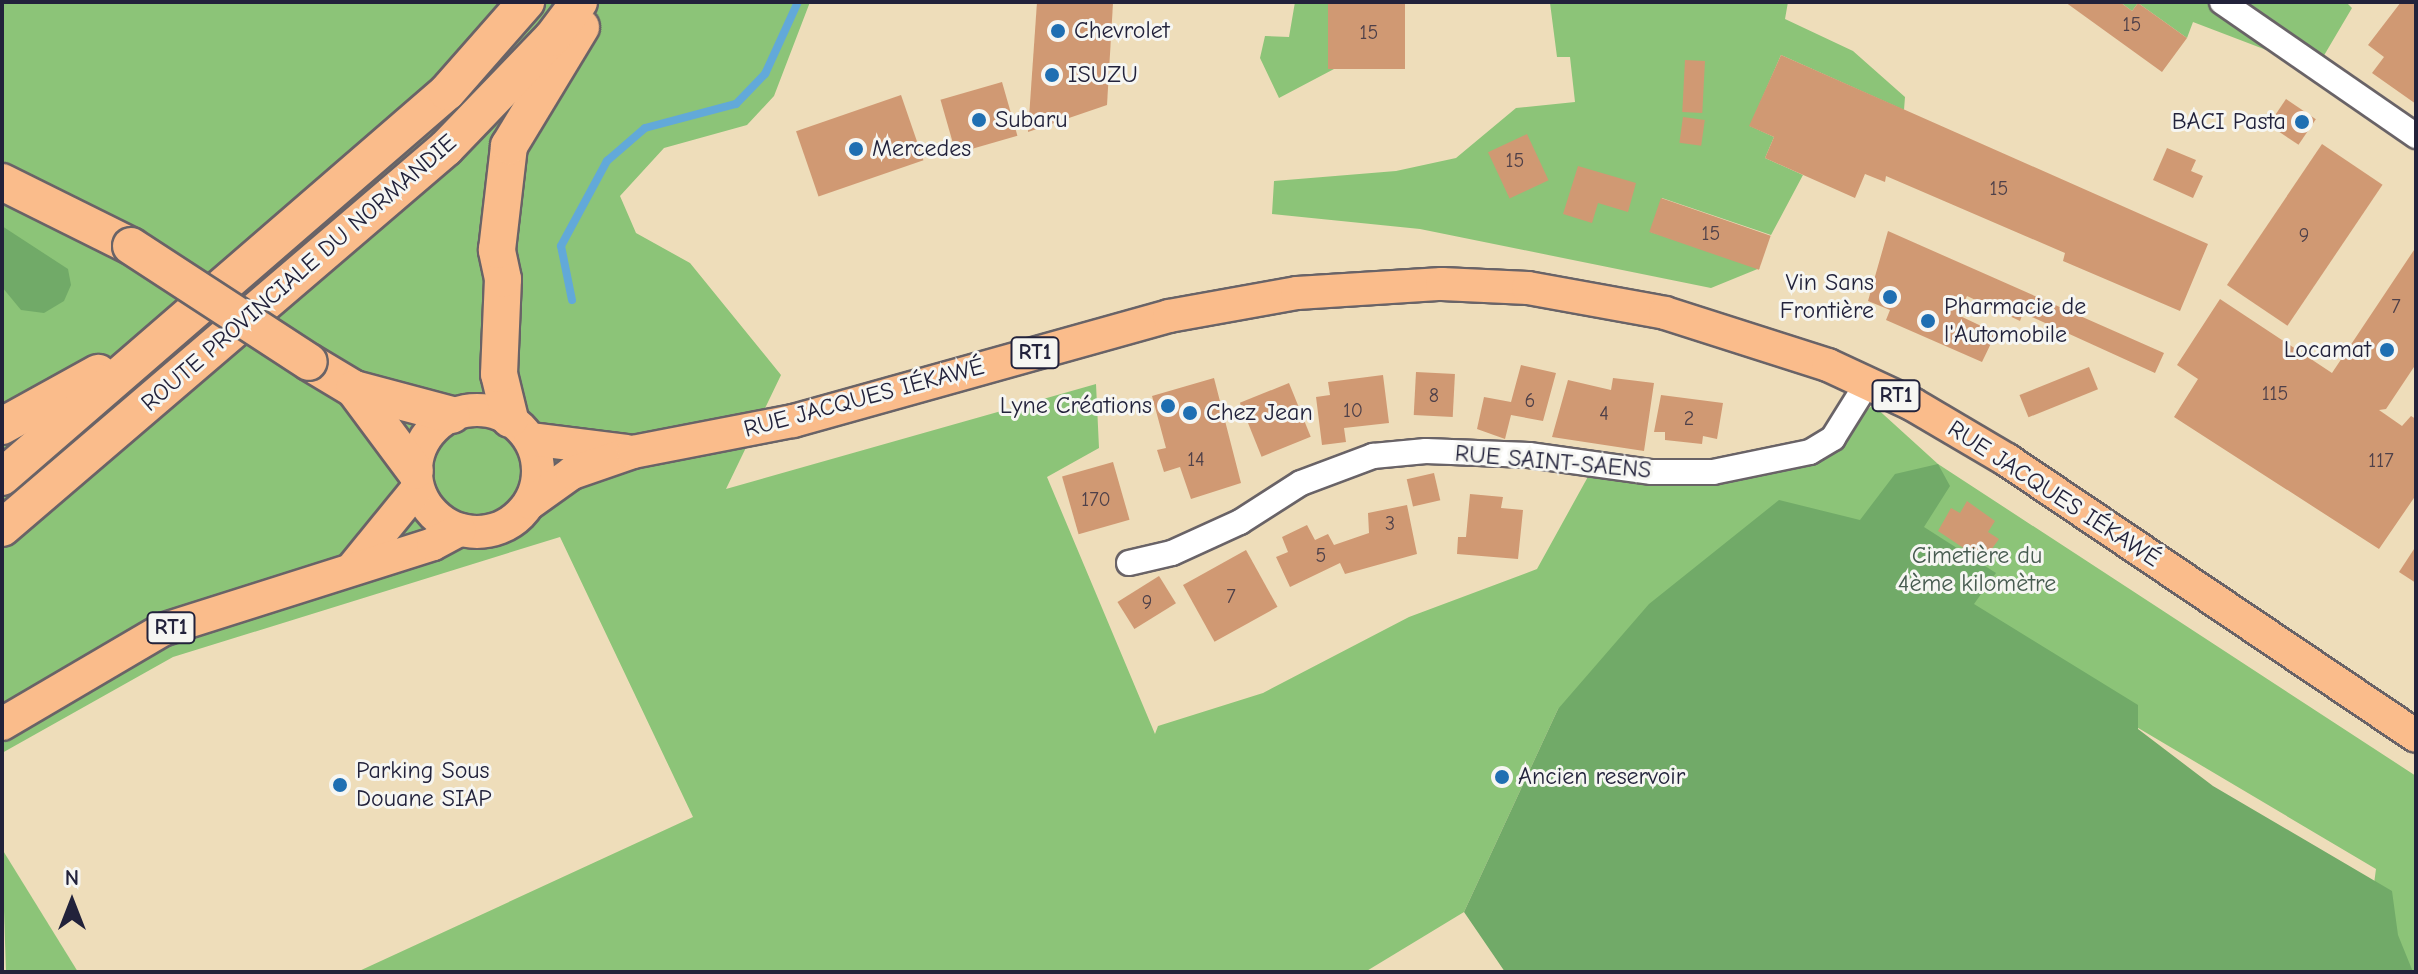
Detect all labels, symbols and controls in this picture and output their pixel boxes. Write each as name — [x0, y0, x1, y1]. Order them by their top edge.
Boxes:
house number: 15 — [2123, 12, 2141, 36]
place label: Chevrolet — [1074, 17, 1170, 45]
house number: 15 — [1360, 20, 1378, 44]
marker: Chevrolet — [1049, 22, 1067, 40]
place label: ISUZU — [1068, 61, 1138, 89]
marker: ISUZU — [1043, 66, 1061, 84]
place label: Subaru — [995, 106, 1068, 134]
place label: BACI Pasta — [2172, 108, 2286, 136]
marker: Subaru — [970, 111, 988, 129]
marker: BACI Pasta — [2293, 113, 2311, 131]
street label: ROUTE PROVINCIALE DU NORMANDIE — [136, 128, 462, 418]
place label: Mercedes — [872, 135, 971, 163]
marker: Mercedes — [847, 140, 865, 158]
house number: 15 — [1506, 148, 1524, 172]
house number: 15 — [1990, 176, 2008, 200]
house number: 15 — [1702, 221, 1720, 245]
house number: 9 — [2299, 223, 2309, 247]
place label: Vin Sans Frontière — [1780, 269, 1874, 325]
marker: Vin Sans Frontière — [1881, 288, 1899, 306]
place label: Pharmacie de l'Automobile — [1944, 293, 2086, 349]
house number: 7 — [2391, 294, 2401, 318]
marker: Pharmacie de l'Automobile — [1919, 312, 1937, 330]
road number: RT1 — [1009, 335, 1061, 371]
place label: Locamat — [2284, 336, 2371, 364]
marker: Locamat — [2378, 341, 2396, 359]
street label: RUE JACQUES IÉKAWÉ — [741, 352, 987, 444]
road number: RT1 — [1870, 378, 1922, 414]
house number: 115 — [2262, 381, 2288, 405]
house number: 8 — [1429, 383, 1439, 407]
house number: 6 — [1525, 388, 1535, 412]
place label: Lyne Créations — [1000, 392, 1152, 420]
marker: Lyne Créations — [1159, 397, 1177, 415]
house number: 10 — [1343, 398, 1363, 422]
place label: Chez Jean — [1206, 399, 1313, 427]
house number: 4 — [1599, 401, 1609, 425]
marker: Chez Jean — [1181, 404, 1199, 422]
house number: 2 — [1684, 406, 1694, 430]
street label: RUE JACQUES IÉKAWÉ — [1942, 414, 2166, 574]
street label: RUE SAINT-SAENS — [1454, 439, 1652, 485]
house number: 14 — [1187, 447, 1205, 471]
house number: 117 — [2368, 448, 2394, 472]
house number: 170 — [1081, 487, 1111, 511]
house number: 3 — [1385, 511, 1395, 535]
park label: Cimetière du 4ème kilomètre — [1898, 542, 2056, 598]
house number: 5 — [1316, 543, 1326, 567]
house number: 7 — [1226, 584, 1236, 608]
house number: 9 — [1142, 590, 1152, 614]
road number: RT1 — [145, 610, 197, 646]
place label: Parking Sous Douane SIAP — [356, 757, 492, 813]
place label: Ancien reservoir — [1518, 763, 1685, 791]
marker: Ancien reservoir — [1493, 768, 1511, 786]
marker: Parking Sous Douane SIAP — [331, 776, 349, 794]
north arrow — [32, 862, 112, 942]
text: N — [65, 865, 79, 891]

